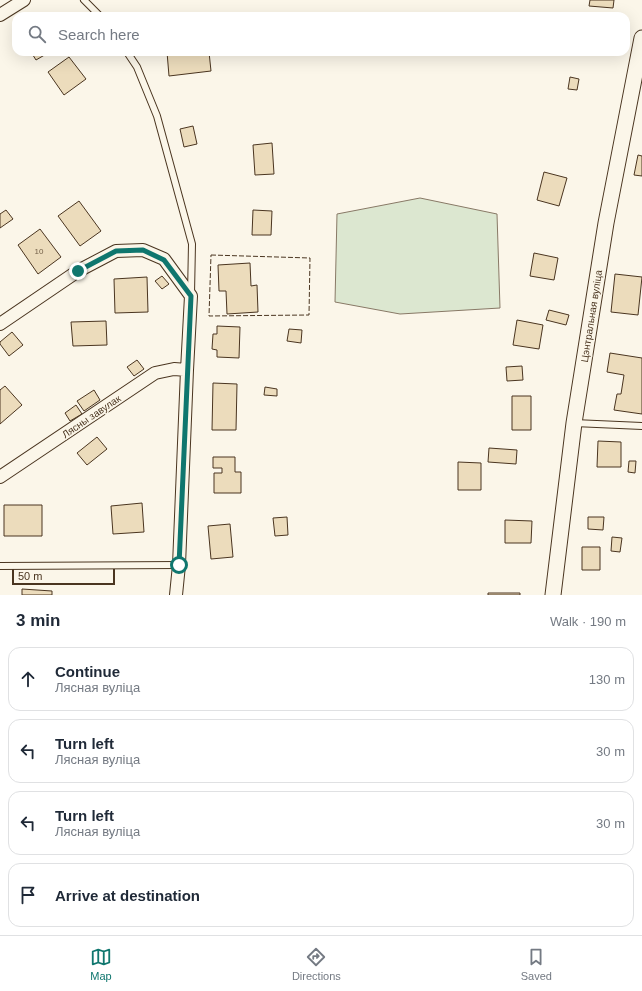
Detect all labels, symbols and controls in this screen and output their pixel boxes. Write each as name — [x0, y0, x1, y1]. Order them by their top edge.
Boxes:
search box — [12, 12, 630, 56]
icon: search — [26, 23, 48, 45]
text: Search here — [58, 26, 140, 43]
house number: 10 — [35, 247, 44, 256]
route end — [69, 262, 87, 280]
street label: Цэнтральная вуліца — [579, 269, 604, 363]
street label: Лясны завулак — [60, 392, 123, 440]
route start — [170, 556, 188, 574]
scale bar — [12, 567, 115, 586]
text: 50 m — [18, 570, 42, 582]
text: 3 min — [16, 611, 60, 630]
text: Walk · 190 m — [550, 614, 626, 629]
text: Continue — [55, 663, 120, 680]
icon: ahead — [17, 668, 39, 690]
text: 130 m — [589, 672, 625, 687]
text: Лясная вуліца — [55, 680, 140, 695]
text: Turn left — [55, 735, 114, 752]
icon: left — [17, 740, 39, 762]
text: 30 m — [596, 744, 625, 759]
text: Лясная вуліца — [55, 752, 140, 767]
text: Turn left — [55, 807, 114, 824]
icon: left — [17, 812, 39, 834]
text: 30 m — [596, 816, 625, 831]
text: Лясная вуліца — [55, 824, 140, 839]
icon: arrive — [17, 884, 39, 906]
text: Arrive at destination — [55, 887, 200, 904]
tab: Map — [90, 946, 112, 982]
tab: Directions — [292, 946, 341, 982]
tab: Saved — [521, 946, 552, 982]

